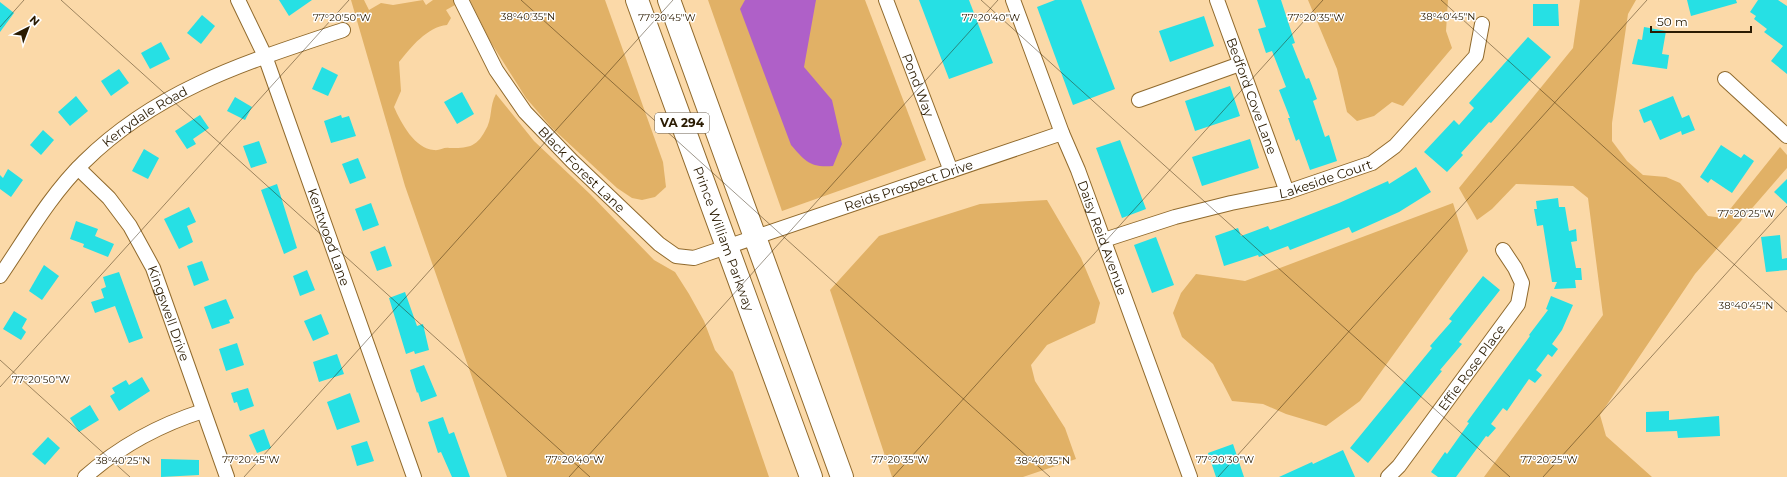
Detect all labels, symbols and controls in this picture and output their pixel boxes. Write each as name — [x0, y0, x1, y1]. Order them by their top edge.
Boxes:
north arrow — [8, 8, 48, 48]
scale bar — [1651, 8, 1751, 34]
text: 38°40'35"N — [501, 10, 555, 23]
text: 38°40'45"N — [1421, 10, 1475, 23]
text: 77°20'50"W — [313, 11, 371, 24]
text: 77°20'45"W — [638, 11, 696, 24]
text: 77°20'40"W — [962, 11, 1020, 24]
text: 77°20'35"W — [1288, 11, 1344, 24]
text: N — [27, 12, 43, 29]
text: 50 m — [1657, 14, 1688, 29]
street label: Bedford Cove Lane — [1223, 35, 1281, 157]
street label: Pond Way — [899, 51, 938, 120]
street label: Kerrydale Road — [98, 83, 190, 150]
road number: VA 294 — [655, 113, 709, 133]
street label: Black Forest Lane — [535, 123, 629, 216]
street label: Reids Prospect Drive — [842, 156, 975, 214]
street label: Lakeside Court — [1278, 156, 1374, 201]
street label: Prince William Parkway — [690, 164, 758, 314]
street label: Daisy Reid Avenue — [1074, 178, 1131, 297]
street label: Kentwood Lane — [304, 186, 354, 288]
text: 77°20'25"W — [1717, 207, 1775, 220]
street label: Kingswell Drive — [145, 263, 193, 363]
text: 38°40'45"N — [1719, 299, 1773, 312]
street label: Effie Rose Place — [1435, 321, 1509, 414]
text: 77°20'50"W — [12, 373, 70, 386]
text: 77°20'45"W — [222, 453, 280, 466]
text: 77°20'40"W — [546, 453, 604, 466]
text: 77°20'35"W — [872, 453, 928, 466]
text: 77°20'30"W — [1196, 453, 1254, 466]
text: 77°20'25"W — [1520, 453, 1578, 466]
text: 38°40'25"N — [96, 454, 150, 467]
text: 38°40'35"N — [1016, 454, 1070, 467]

